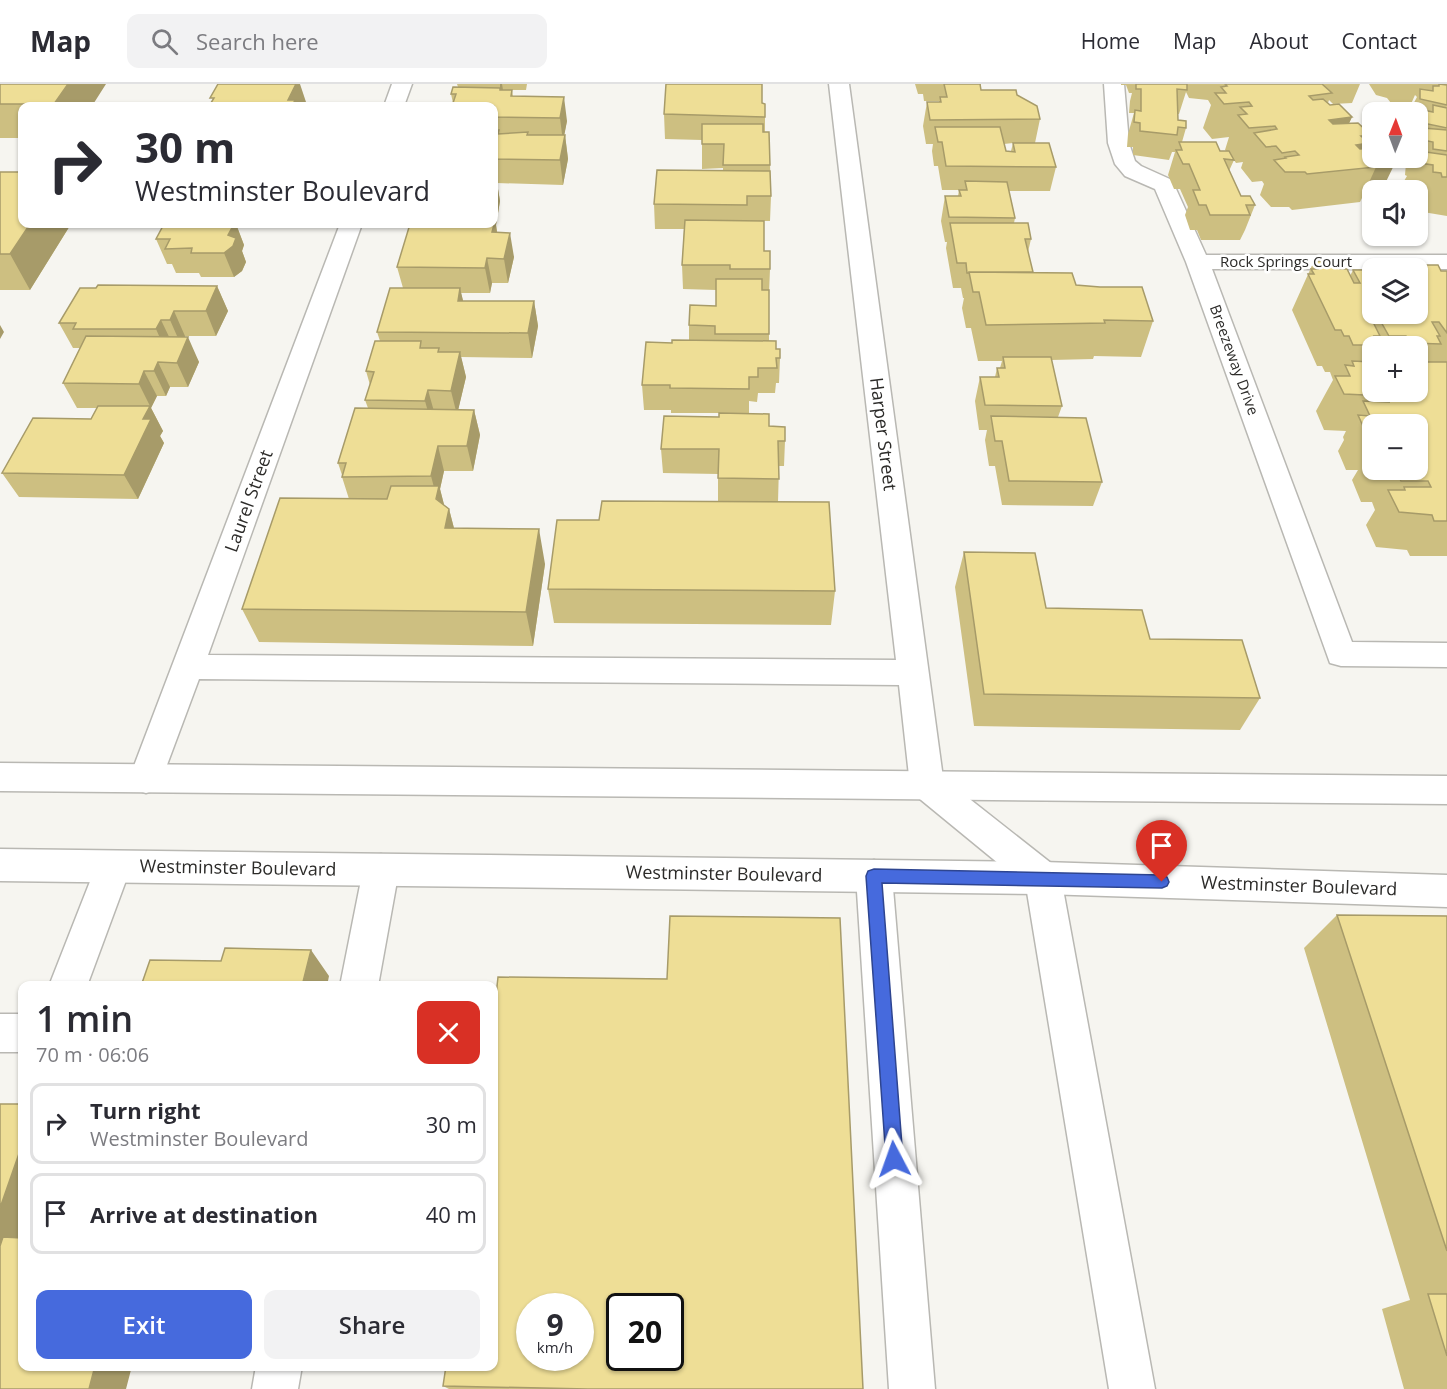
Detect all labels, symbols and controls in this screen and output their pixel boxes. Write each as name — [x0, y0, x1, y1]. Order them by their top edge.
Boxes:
search box — [127, 14, 547, 68]
text: Map — [30, 22, 91, 60]
icon: search — [148, 25, 181, 58]
text: Search here — [196, 26, 319, 56]
text: Home — [1081, 27, 1140, 55]
text: Map — [1173, 27, 1216, 55]
text: About — [1249, 27, 1309, 55]
text: Contact — [1342, 27, 1417, 55]
north arrow — [1362, 102, 1428, 168]
map controls — [1362, 102, 1428, 480]
text: 30 m — [135, 118, 235, 175]
icon: right — [36, 126, 114, 204]
text: Westminster Boulevard — [135, 172, 430, 209]
button: sound — [1362, 180, 1428, 246]
street label: Rock Springs Court — [1220, 251, 1352, 271]
button: layers — [1362, 258, 1428, 324]
street label: Breezeway Drive — [1206, 302, 1264, 418]
button: + — [1362, 336, 1428, 402]
street label: Harper Street — [865, 376, 903, 492]
button: − — [1362, 414, 1428, 480]
street label: Laurel Street — [218, 446, 278, 555]
pin — [1136, 820, 1187, 882]
icon: arrive — [1145, 829, 1178, 862]
street label: Westminster Boulevard — [140, 853, 337, 881]
street label: Westminster Boulevard — [626, 859, 823, 887]
street label: Westminster Boulevard — [1200, 870, 1398, 900]
text: 1 min — [36, 994, 133, 1043]
button: close — [417, 1001, 480, 1064]
text: 70 m · 06:06 — [36, 1041, 149, 1068]
text: Turn right — [90, 1095, 201, 1125]
icon: right — [39, 1107, 72, 1140]
text: 30 m — [426, 1109, 477, 1139]
text: Westminster Boulevard — [90, 1125, 308, 1152]
position arrow — [862, 1127, 926, 1191]
icon: arrive — [39, 1197, 72, 1230]
text: Arrive at destination — [90, 1199, 318, 1229]
text: 40 m — [426, 1199, 477, 1229]
button: Exit — [36, 1290, 252, 1359]
button: Share — [264, 1290, 480, 1359]
speed limit sign: 20 — [606, 1293, 684, 1371]
text: 9 — [546, 1304, 564, 1345]
text: km/h — [537, 1337, 573, 1357]

